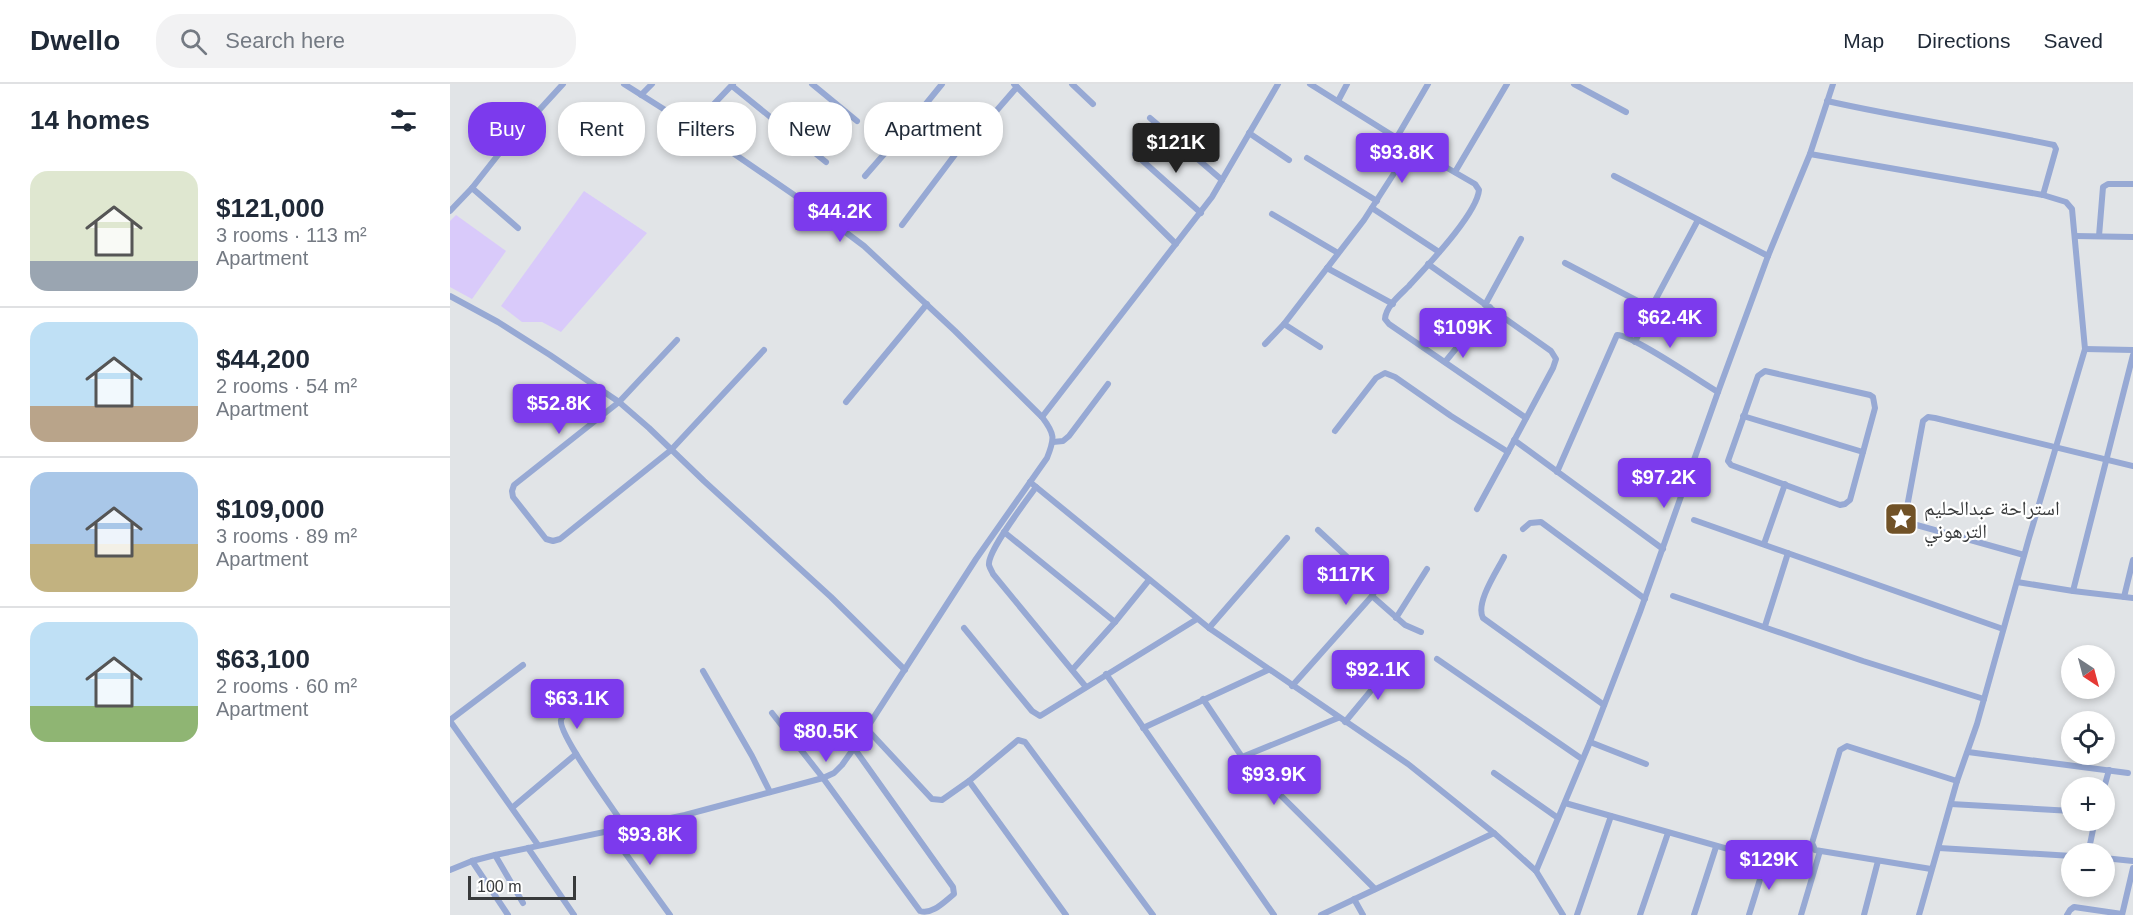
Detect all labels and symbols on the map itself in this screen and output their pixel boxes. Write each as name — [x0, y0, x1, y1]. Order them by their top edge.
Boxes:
pin: $121K — [1134, 123, 1218, 174]
pin: $93.8K — [1353, 133, 1451, 184]
pin: $44.2K — [791, 192, 889, 243]
pin: $62.4K — [1621, 298, 1719, 349]
pin: $109K — [1421, 308, 1505, 359]
pin: $52.8K — [510, 384, 608, 435]
pin: $97.2K — [1615, 458, 1713, 509]
place label: استراحة عبدالحليم الترهوني — [1924, 497, 2060, 547]
place icon: استراحة عبدالحليم الترهوني — [1883, 501, 1919, 537]
pin: $117K — [1304, 555, 1388, 606]
north arrow — [2061, 645, 2115, 699]
pin: $92.1K — [1329, 650, 1427, 701]
pin: $63.1K — [528, 679, 626, 730]
pin: $80.5K — [777, 712, 875, 763]
pin: $93.9K — [1225, 755, 1323, 806]
pin: $93.8K — [601, 815, 699, 866]
pin: $129K — [1727, 840, 1811, 891]
scale bar — [468, 873, 576, 900]

